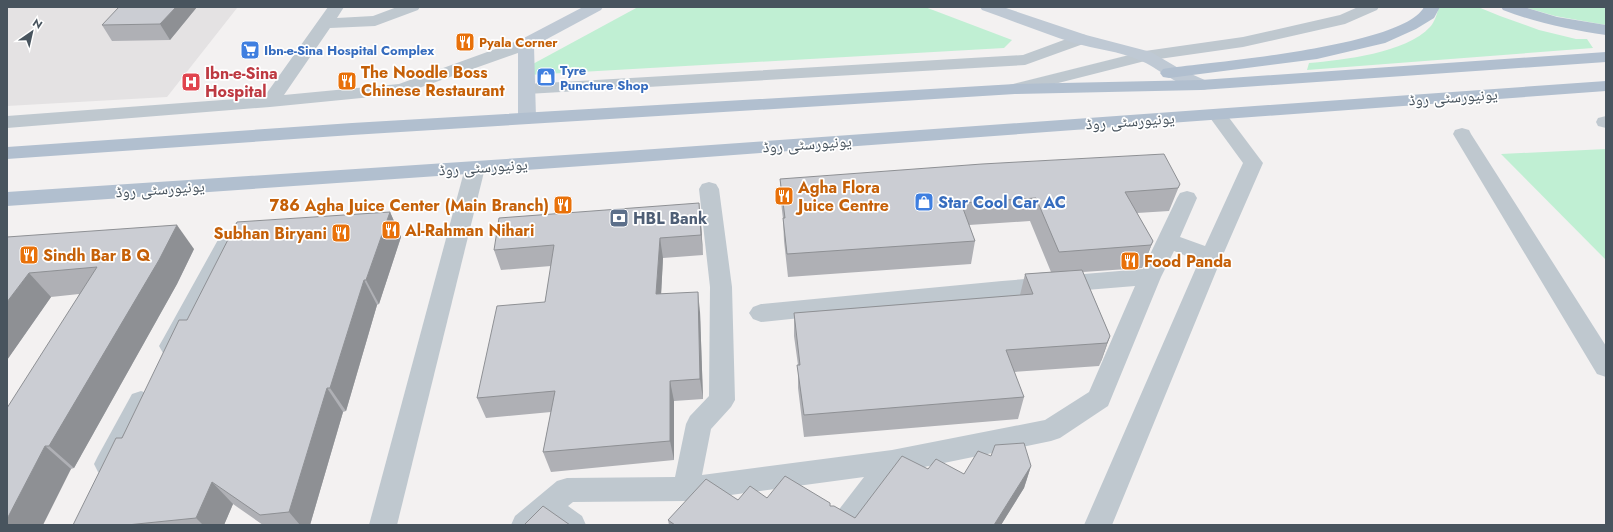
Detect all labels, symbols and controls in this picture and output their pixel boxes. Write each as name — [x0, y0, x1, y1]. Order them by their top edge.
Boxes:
north arrow — [12, 12, 52, 52]
text: N — [29, 15, 46, 33]
restaurant icon: Pyala Corner — [454, 31, 476, 53]
place label: Pyala Corner — [479, 33, 558, 52]
supermarket icon: Ibn-e-Sina Hospital Complex — [239, 39, 261, 61]
place label: Ibn-e-Sina Hospital Complex — [264, 41, 434, 60]
place label: The Noodle Boss Chinese Restaurant — [361, 61, 505, 102]
place label: Tyre Puncture Shop — [560, 61, 649, 95]
place label: Ibn-e-Sina Hospital — [205, 62, 278, 103]
shop icon: Tyre Puncture Shop — [535, 66, 557, 88]
restaurant icon: The Noodle Boss Chinese Restaurant — [336, 70, 358, 92]
hospital icon: Ibn-e-Sina Hospital — [180, 71, 202, 93]
street label: یونیورسٹی روڈ — [1408, 82, 1498, 112]
street label: یونیورسٹی روڈ — [1085, 106, 1175, 136]
street label: یونیورسٹی روڈ — [762, 129, 852, 159]
street label: یونیورسٹی روڈ — [438, 152, 528, 182]
street label: یونیورسٹی روڈ — [115, 174, 205, 204]
place label: Agha Flora Juice Centre — [795, 176, 889, 217]
restaurant icon: Agha Flora Juice Centre — [773, 185, 795, 207]
shop icon: Star Cool Car AC — [913, 191, 935, 213]
place label: Star Cool Car AC — [938, 191, 1066, 214]
place label: 786 Agha Juice Center (Main Branch) — [270, 194, 549, 217]
restaurant icon: 786 Agha Juice Center (Main Branch) — [552, 194, 574, 216]
bank icon: HBL Bank — [608, 207, 630, 229]
place label: HBL Bank — [633, 207, 708, 230]
restaurant icon: Al-Rahman Nihari — [380, 219, 402, 241]
place label: Al-Rahman Nihari — [404, 219, 534, 242]
place label: Subhan Biryani — [214, 222, 327, 245]
restaurant icon: Subhan Biryani — [330, 222, 352, 244]
restaurant icon: Sindh Bar B Q — [18, 244, 40, 266]
place label: Sindh Bar B Q — [43, 244, 150, 267]
restaurant icon: Food Panda — [1119, 250, 1141, 272]
place label: Food Panda — [1144, 250, 1232, 273]

